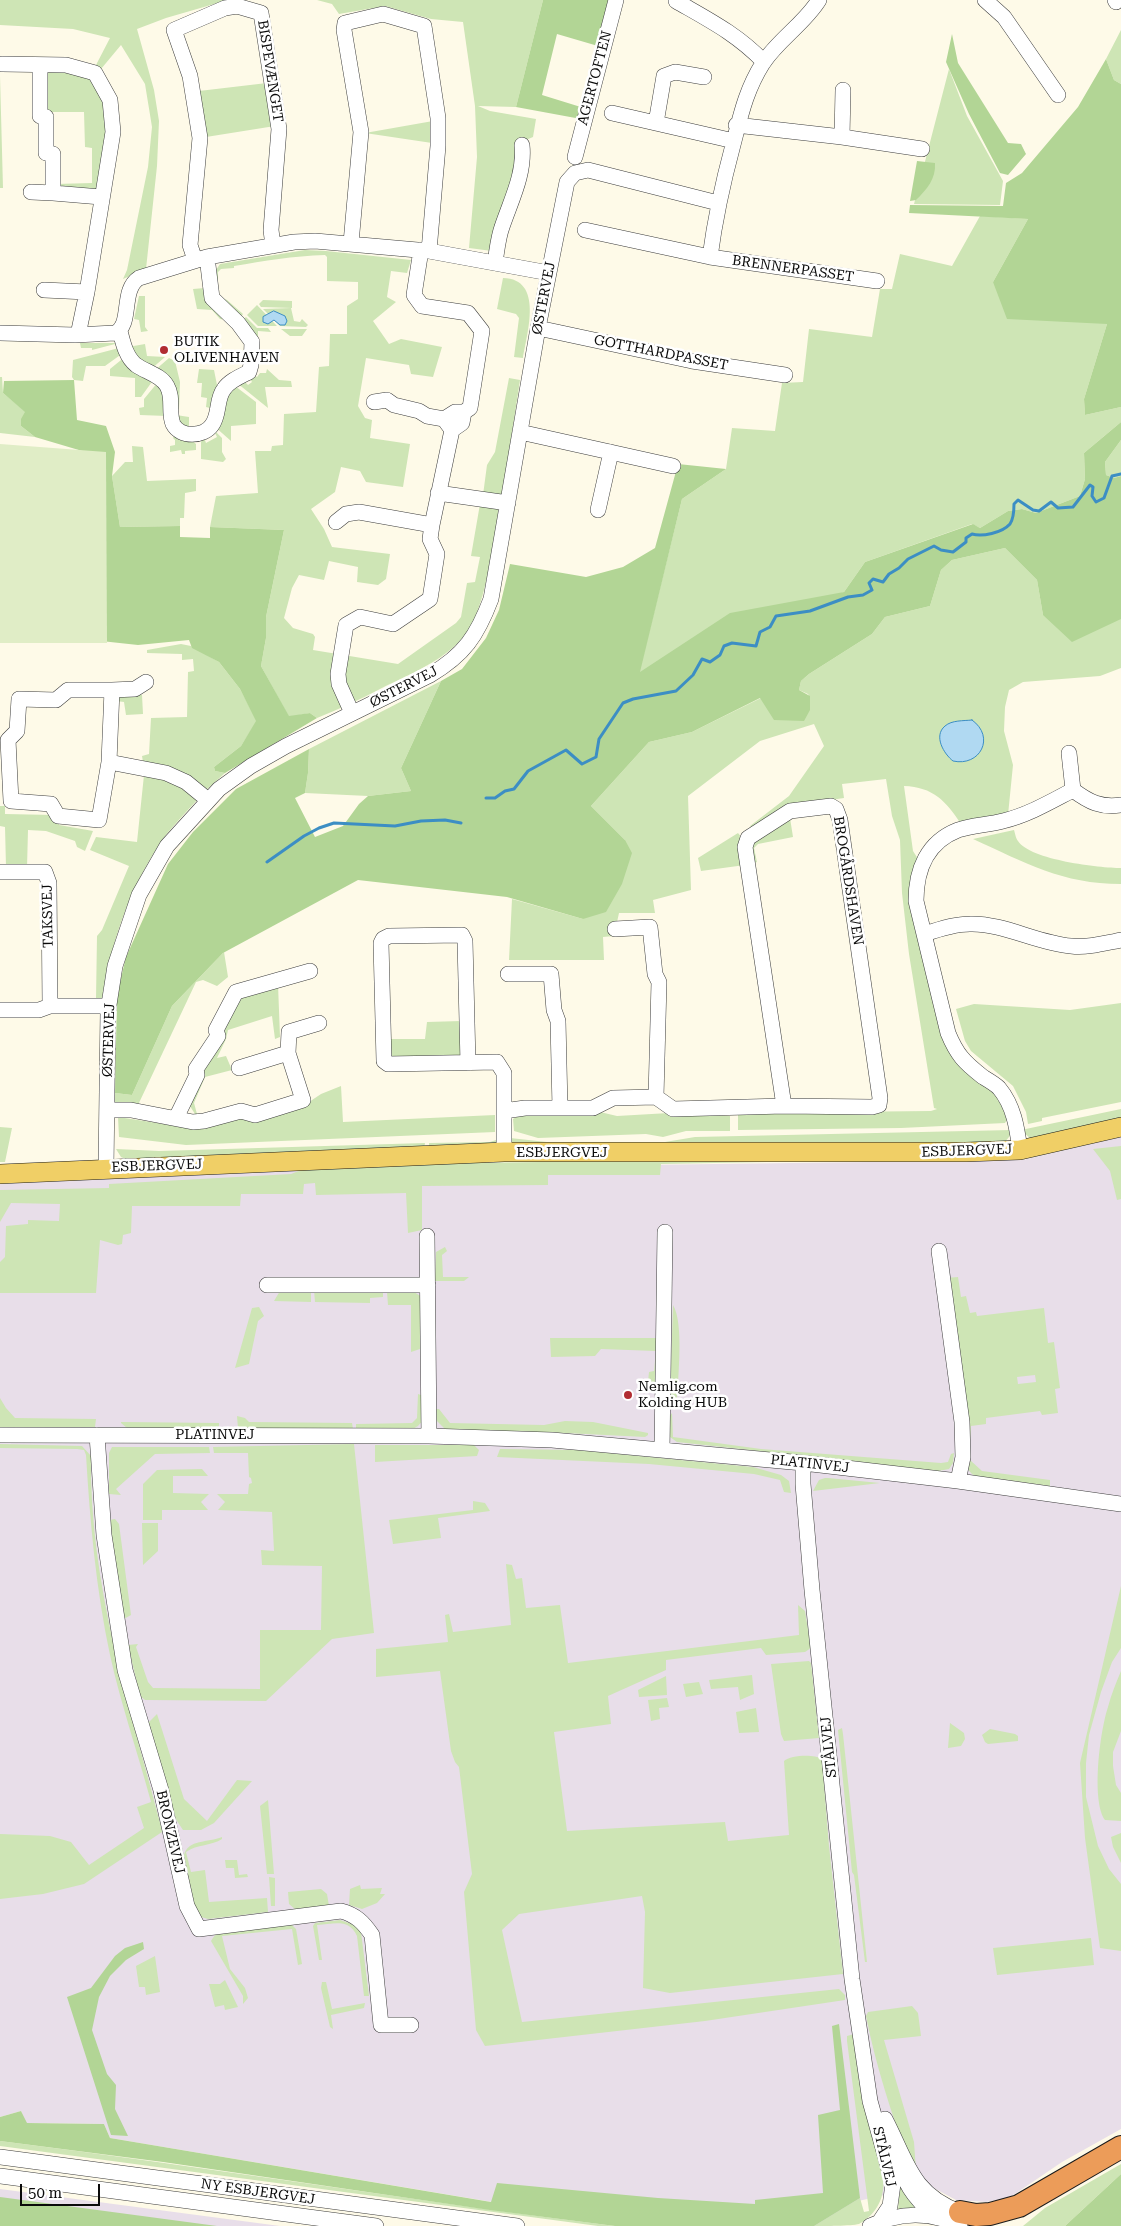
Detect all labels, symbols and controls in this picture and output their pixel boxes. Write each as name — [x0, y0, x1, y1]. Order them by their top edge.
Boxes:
street label: BISPEVÆNGET — [254, 19, 286, 123]
street label: AGERTOFTEN — [574, 29, 616, 127]
street label: BRENNERPASSET — [731, 252, 855, 286]
street label: ØSTERVEJ — [529, 260, 559, 336]
street label: GOTTHARDPASSET — [592, 332, 730, 374]
place label: BUTIK OLIVENHAVEN — [174, 334, 280, 367]
marker: BUTIK OLIVENHAVEN — [158, 344, 170, 356]
street label: ØSTERVEJ — [367, 663, 441, 711]
street label: BROGÅRDSHAVEN — [829, 815, 867, 947]
street label: TAKSVEJ — [39, 884, 57, 948]
street label: ØSTERVEJ — [99, 1003, 119, 1077]
street label: ESBJERGVEJ — [921, 1141, 1013, 1161]
street label: ESBJERGVEJ — [516, 1145, 608, 1161]
street label: ESBJERGVEJ — [111, 1156, 203, 1176]
place label: Nemlig.com Kolding HUB — [638, 1379, 727, 1411]
marker: Nemlig.com Kolding HUB — [622, 1389, 634, 1401]
street label: PLATINVEJ — [175, 1427, 255, 1443]
street label: PLATINVEJ — [770, 1451, 850, 1477]
street label: STÅLVEJ — [817, 1715, 841, 1779]
street label: BRONZEVEJ — [152, 1788, 188, 1876]
street label: STÅLVEJ — [869, 2125, 899, 2189]
scale bar — [22, 2174, 102, 2206]
street label: NY ESBJERGVEJ — [200, 2176, 316, 2208]
text: 50 m — [28, 2184, 62, 2202]

